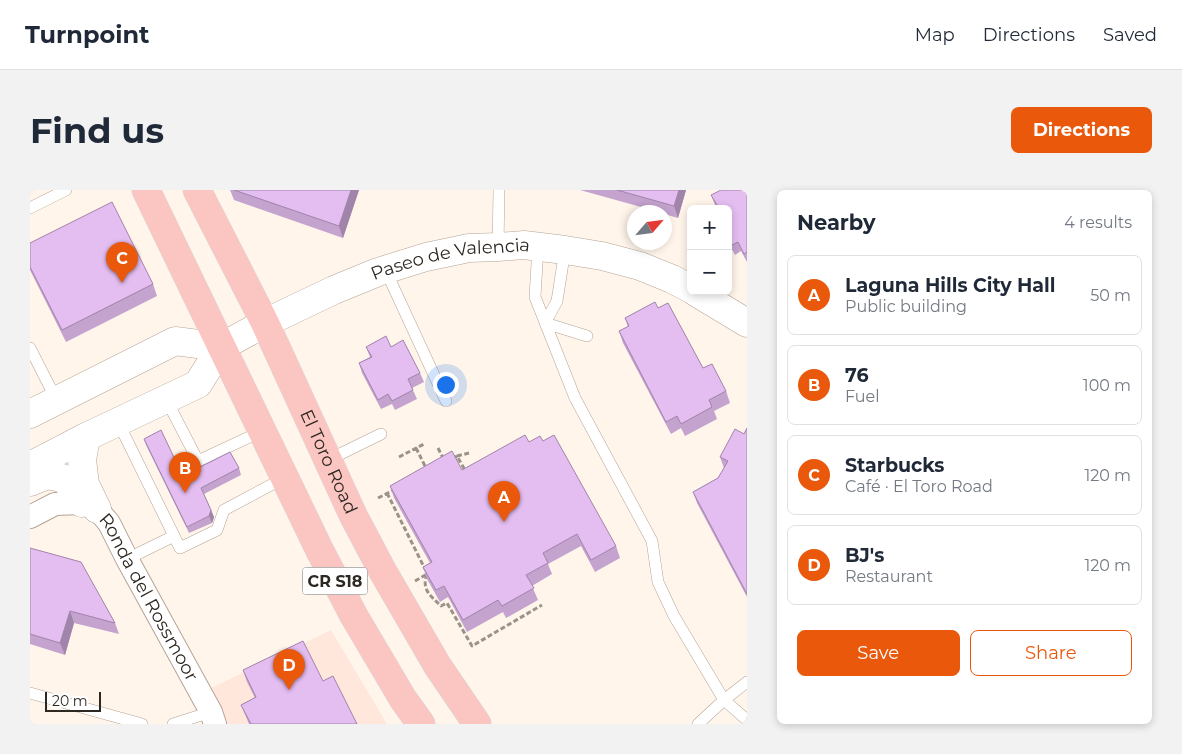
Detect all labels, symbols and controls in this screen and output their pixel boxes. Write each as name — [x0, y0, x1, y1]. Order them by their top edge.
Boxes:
text: Turnpoint — [25, 20, 149, 49]
text: Map — [915, 24, 955, 46]
text: Directions — [983, 24, 1075, 46]
text: Saved — [1103, 24, 1157, 46]
button: Directions — [1011, 107, 1152, 153]
text: Find us — [30, 109, 164, 152]
north arrow — [627, 205, 672, 250]
map controls — [687, 205, 732, 295]
button: + — [687, 205, 732, 250]
text: Nearby — [797, 210, 876, 235]
text: 4 results — [1064, 213, 1132, 232]
street label: Paseo de Valencia — [367, 234, 531, 285]
pin: C — [106, 242, 138, 283]
button: − — [687, 250, 732, 295]
text: Laguna Hills City Hall — [845, 274, 1055, 297]
text: A — [808, 286, 820, 305]
text: 50 m — [1090, 286, 1131, 305]
text: Public building — [845, 297, 967, 316]
text: 76 — [845, 364, 869, 387]
your location — [433, 372, 459, 398]
text: B — [808, 376, 820, 395]
text: 100 m — [1083, 376, 1131, 395]
text: Fuel — [845, 387, 880, 406]
street label: El Toro Road — [295, 406, 362, 517]
pin: B — [169, 452, 201, 493]
text: Starbucks — [845, 454, 944, 477]
text: C — [808, 466, 820, 485]
text: 120 m — [1084, 466, 1131, 485]
text: Café · El Toro Road — [845, 477, 993, 496]
pin: A — [488, 481, 520, 522]
street label: Ronda del Rossmoor — [94, 509, 203, 685]
text: BJ's — [845, 544, 884, 567]
text: D — [807, 556, 821, 575]
text: 120 m — [1084, 556, 1131, 575]
text: Restaurant — [845, 567, 933, 586]
road number: CR S18 — [302, 568, 368, 594]
button: Save — [797, 630, 960, 676]
button: Share — [970, 630, 1132, 676]
pin: D — [273, 649, 305, 690]
scale bar — [45, 689, 101, 712]
text: 20 m — [52, 692, 88, 710]

